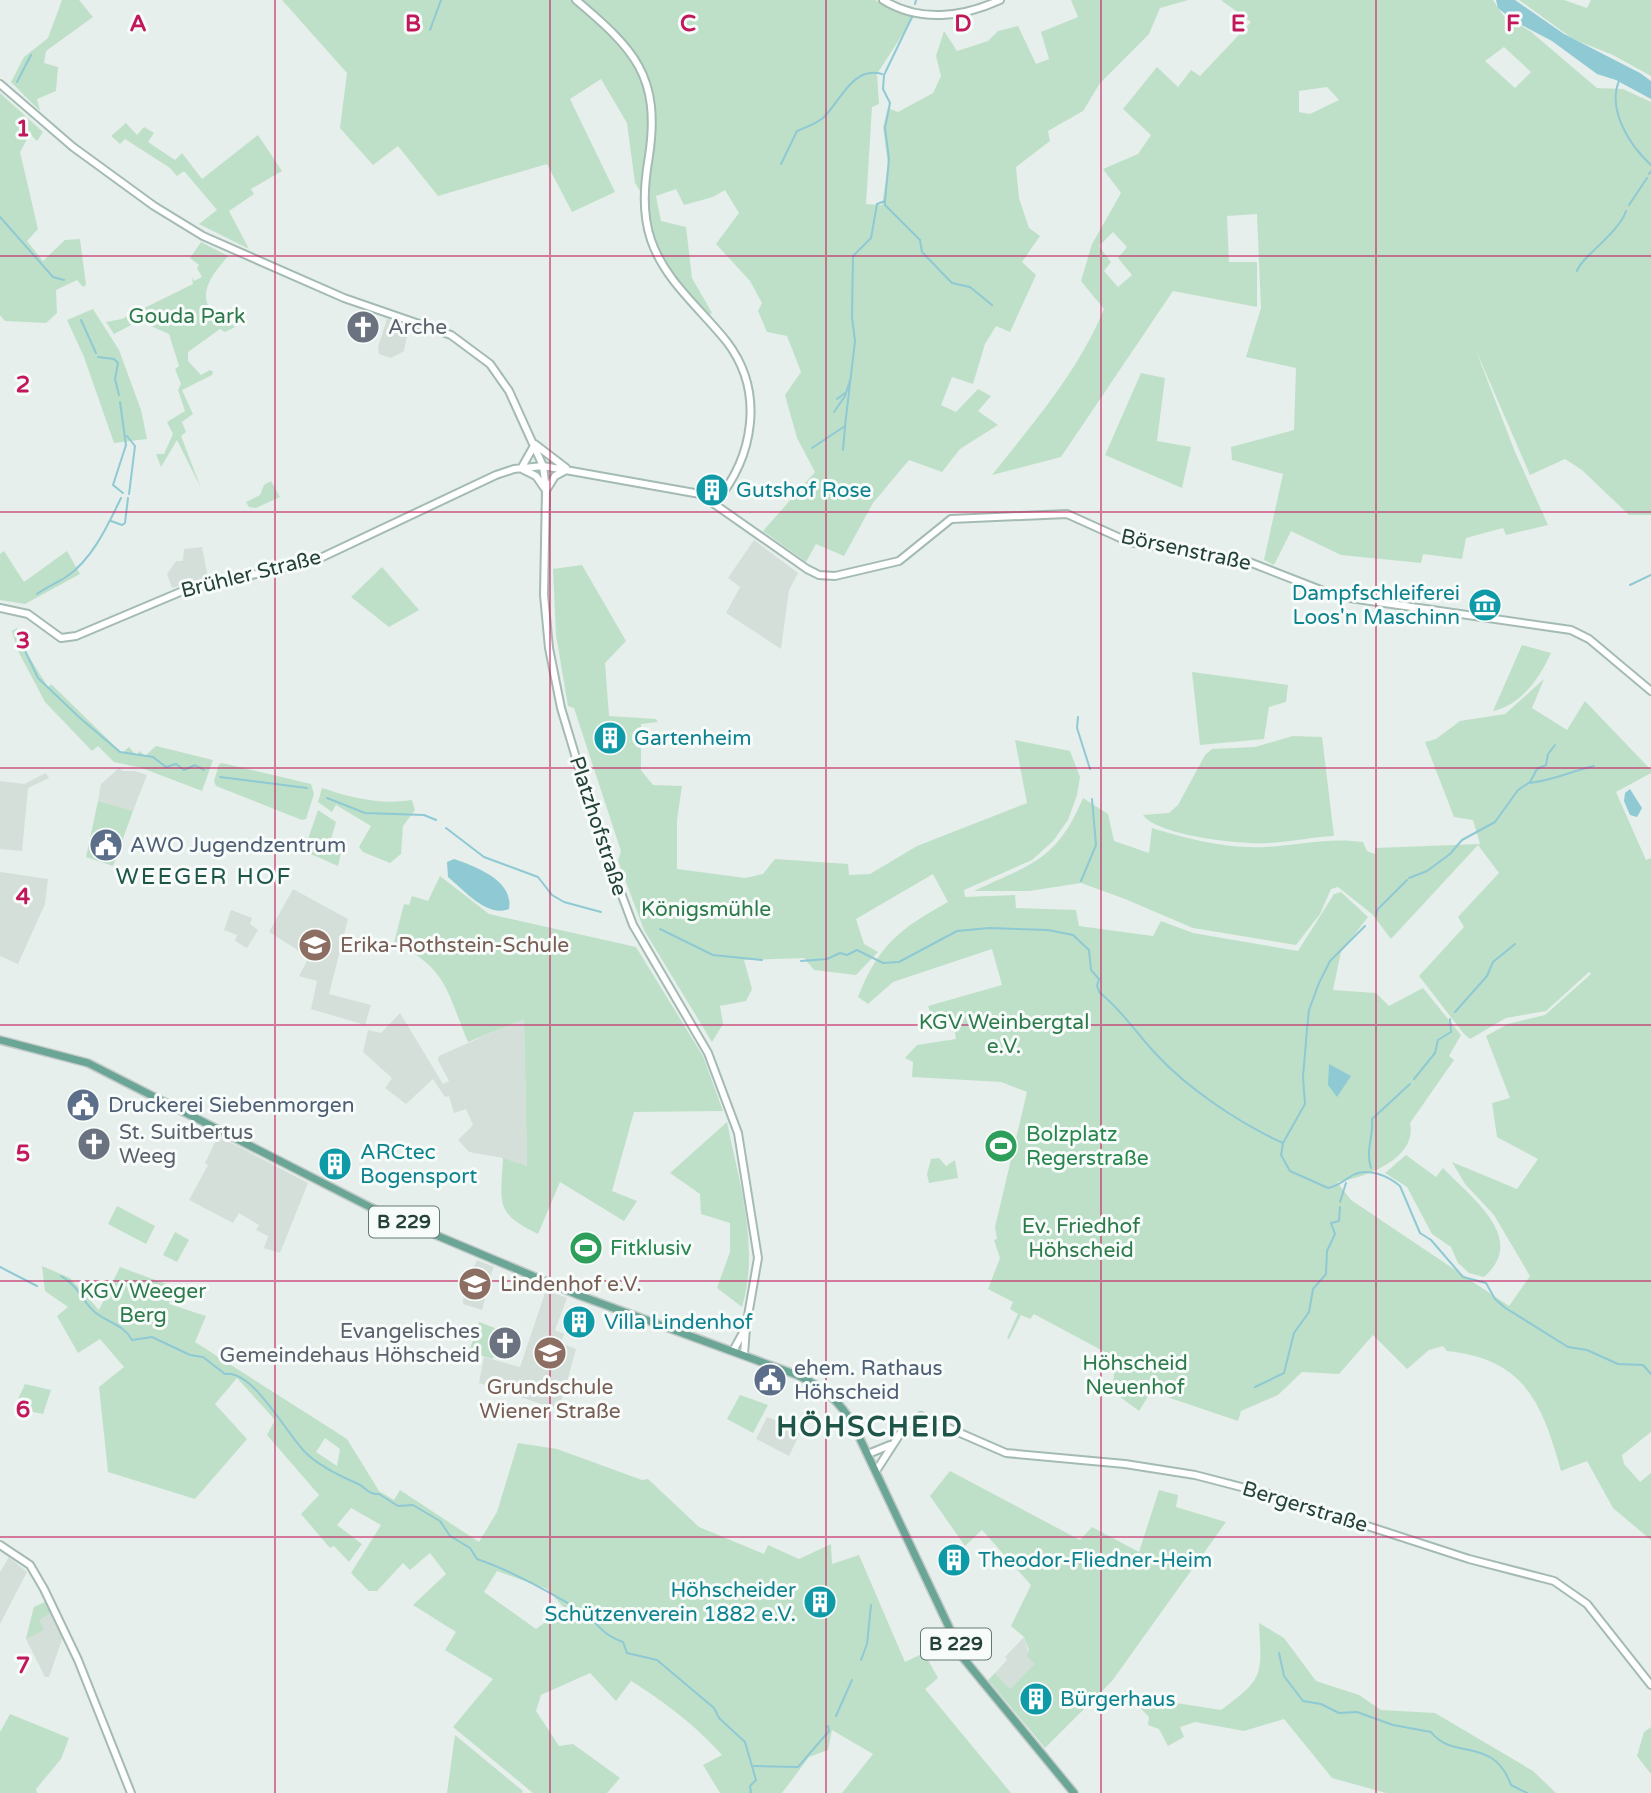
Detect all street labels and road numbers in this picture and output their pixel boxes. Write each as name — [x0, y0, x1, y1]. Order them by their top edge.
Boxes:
street label: Börsenstraße — [1119, 524, 1254, 576]
street label: Brühler Straße — [178, 544, 324, 604]
street label: Platzhofstraße — [564, 753, 632, 899]
road number: B 229 — [369, 1206, 439, 1238]
street label: Bergerstraße — [1239, 1476, 1371, 1538]
road number: B 229 — [921, 1628, 991, 1660]

